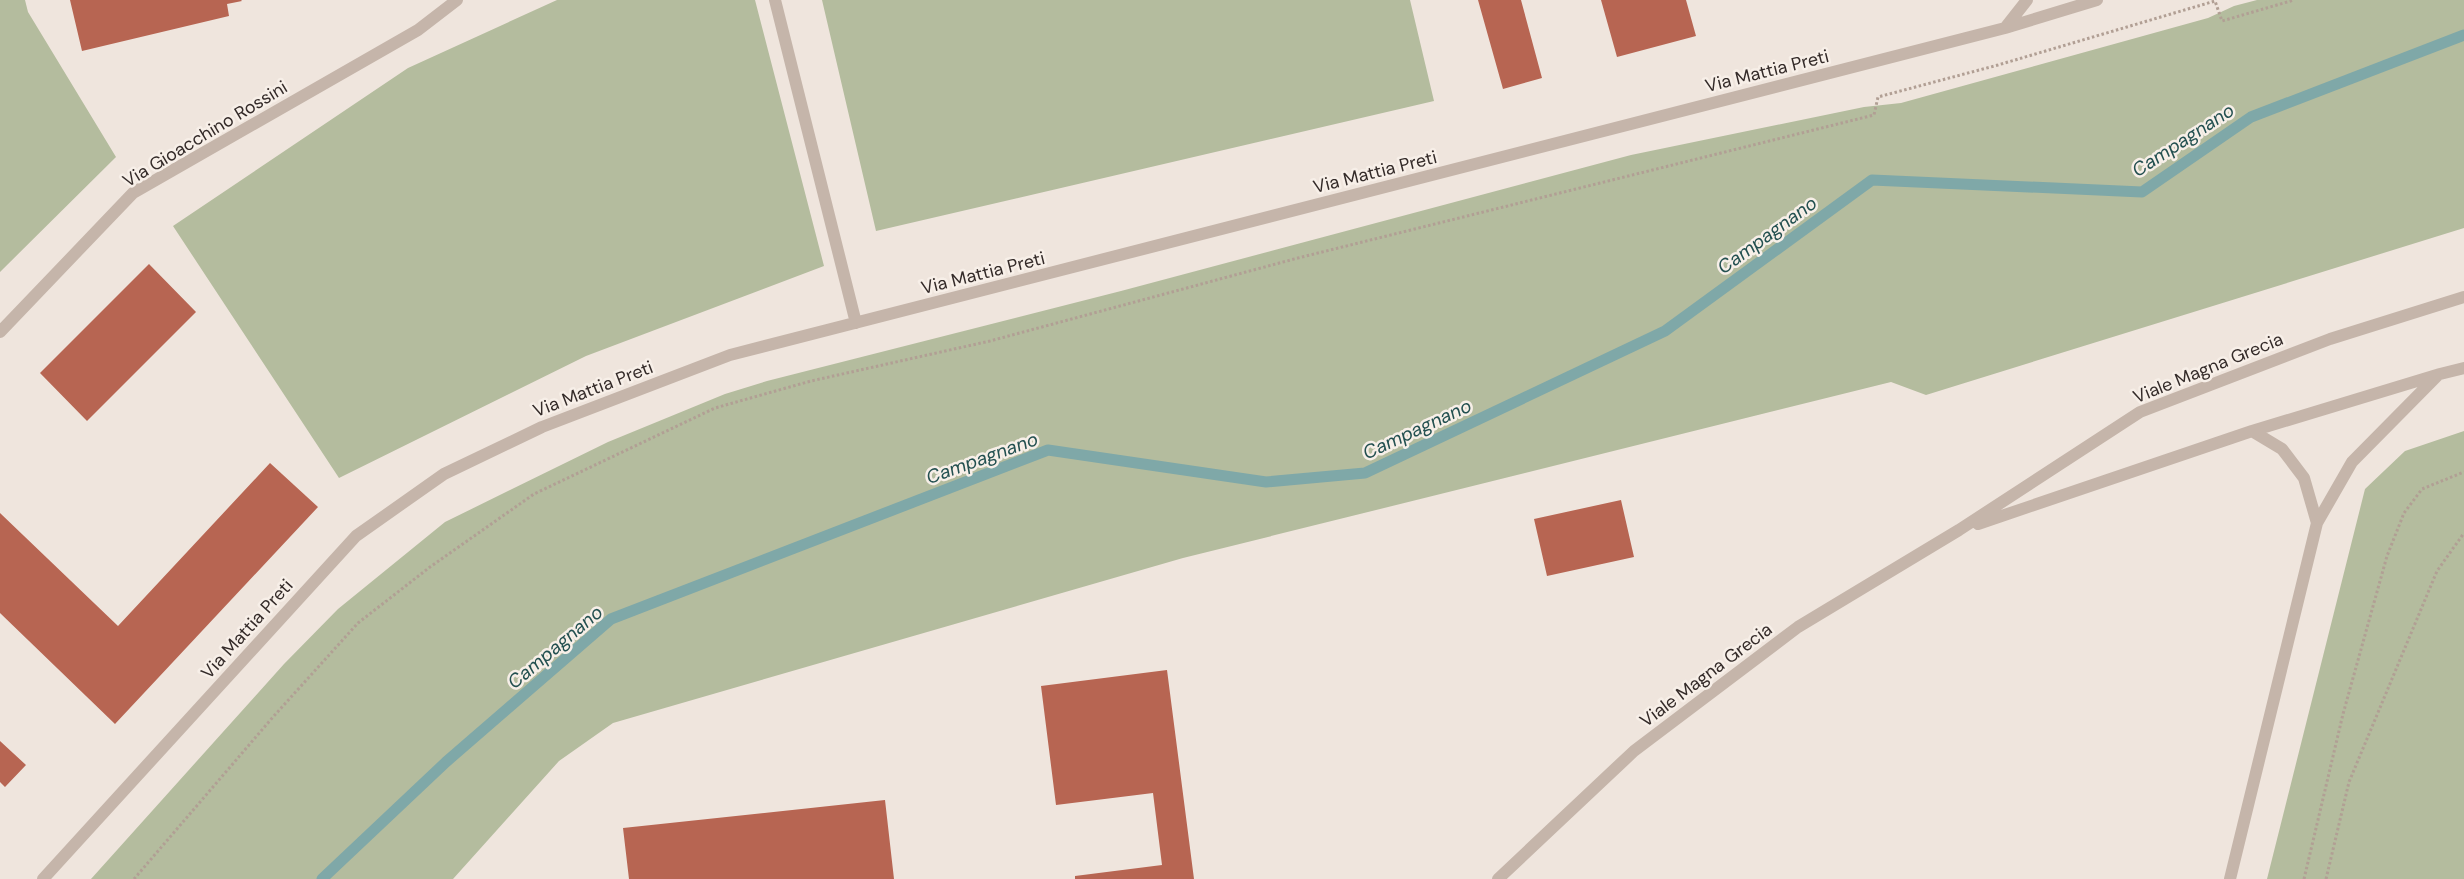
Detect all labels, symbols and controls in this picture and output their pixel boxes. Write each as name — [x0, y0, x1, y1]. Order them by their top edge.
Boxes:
street label: Via Mattia Preti — [1703, 44, 1831, 98]
street label: Via Gioacchino Rossini — [118, 75, 292, 193]
water label: Campagnano — [2127, 98, 2239, 182]
street label: Via Mattia Preti — [1311, 145, 1439, 199]
water label: Campagnano — [1712, 190, 1822, 280]
street label: Via Mattia Preti — [919, 246, 1047, 300]
street label: Viale Magna Grecia — [2129, 327, 2287, 409]
street label: Via Mattia Preti — [530, 355, 656, 423]
water label: Campagnano — [1359, 393, 1475, 465]
water label: Campagnano — [923, 426, 1041, 490]
street label: Via Mattia Preti — [196, 574, 298, 684]
water label: Campagnano — [502, 600, 608, 694]
street label: Viale Magna Grecia — [1635, 617, 1777, 733]

